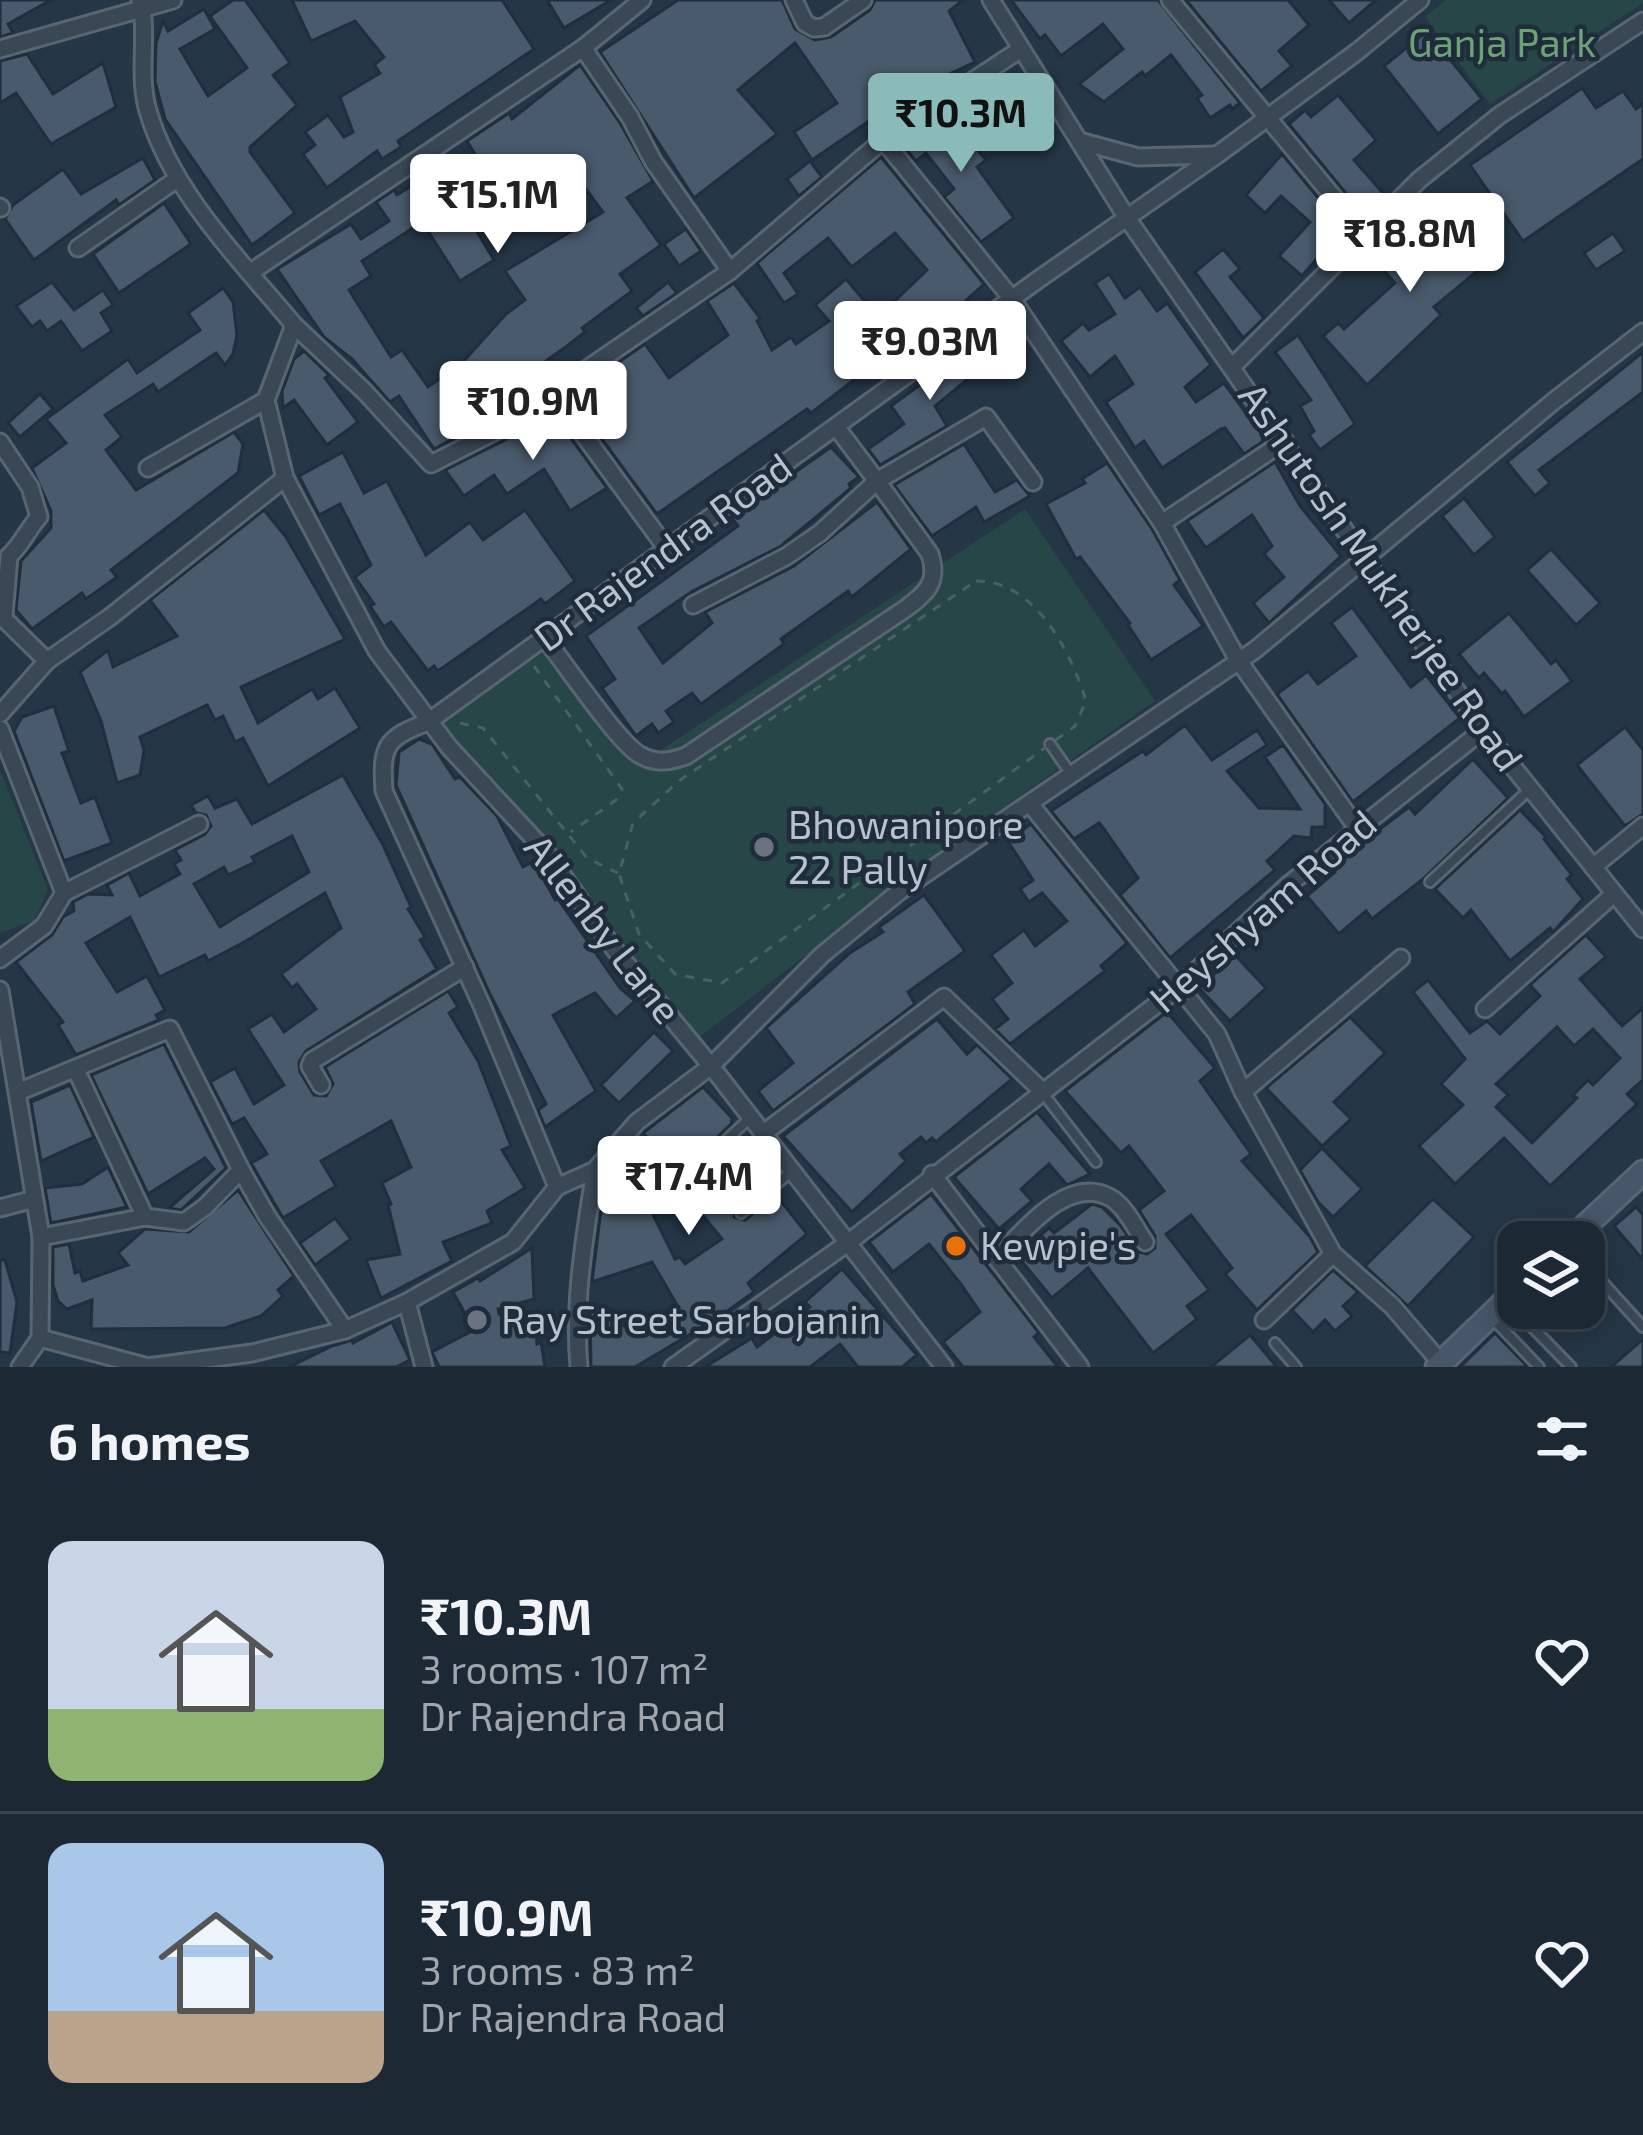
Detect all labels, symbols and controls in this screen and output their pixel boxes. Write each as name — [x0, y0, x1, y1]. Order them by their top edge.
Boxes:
park label: Ganja Park — [1408, 18, 1596, 65]
pin: ₹10.3M — [863, 73, 1059, 175]
text: ₹10.3M — [895, 88, 1027, 135]
pin: ₹15.1M — [400, 154, 596, 256]
text: ₹15.1M — [437, 169, 559, 216]
pin: ₹18.8M — [1312, 193, 1508, 295]
text: ₹18.8M — [1343, 208, 1477, 255]
pin: ₹9.03M — [832, 301, 1028, 403]
text: ₹9.03M — [861, 316, 999, 363]
pin: ₹10.9M — [435, 361, 631, 463]
street label: Ashutosh Mukherjee Road — [1230, 373, 1534, 779]
text: ₹10.9M — [467, 376, 599, 423]
street label: Dr Rajendra Road — [524, 442, 800, 660]
street label: Heyshyam Road — [1139, 799, 1385, 1021]
place label: Bhowanipore 22 Pally — [788, 800, 1023, 892]
street label: Allenby Lane — [516, 824, 692, 1032]
marker: Bhowanipore 22 Pally — [751, 834, 777, 860]
pin: ₹17.4M — [591, 1136, 787, 1238]
text: ₹17.4M — [625, 1151, 753, 1198]
place label: Kewpie's — [980, 1221, 1137, 1268]
map controls — [1497, 1221, 1605, 1329]
button: layers — [1497, 1221, 1605, 1329]
marker: Kewpie's — [943, 1233, 969, 1259]
place label: Ray Street Sarbojanin — [501, 1295, 882, 1342]
marker: Ray Street Sarbojanin — [464, 1307, 490, 1333]
icon: filters — [1529, 1406, 1595, 1472]
text: 6 homes — [48, 1409, 251, 1470]
text: ₹10.3M — [420, 1584, 592, 1645]
icon: home — [144, 1589, 288, 1733]
icon: heart — [1529, 1628, 1595, 1694]
text: 3 rooms · 107 m² — [420, 1645, 708, 1692]
text: Dr Rajendra Road — [420, 1692, 726, 1739]
text: ₹10.9M — [420, 1885, 594, 1946]
icon: home — [144, 1891, 288, 2035]
icon: heart — [1529, 1930, 1595, 1996]
text: 3 rooms · 83 m² — [420, 1946, 695, 1993]
text: Dr Rajendra Road — [420, 1993, 726, 2040]

